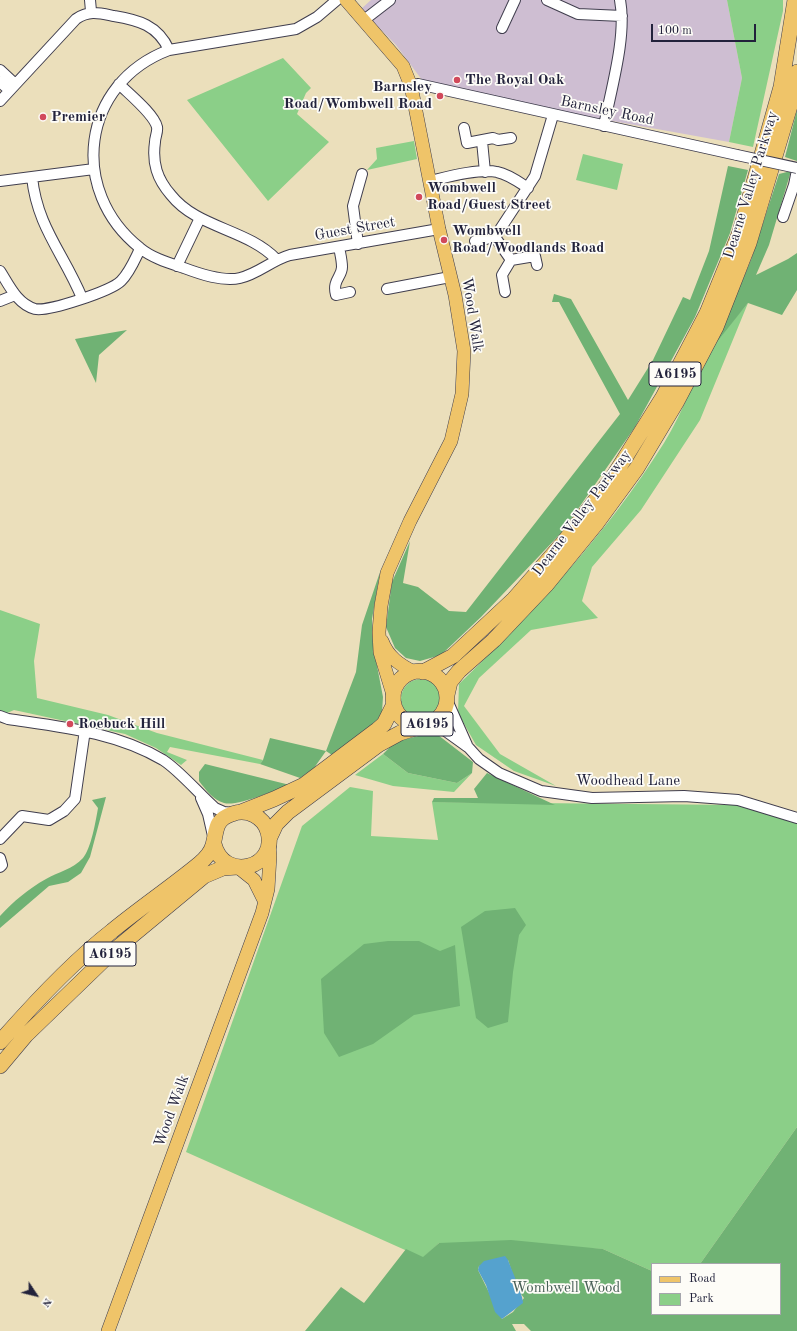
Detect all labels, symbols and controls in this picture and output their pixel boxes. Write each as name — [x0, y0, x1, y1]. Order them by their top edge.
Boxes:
scale bar — [653, 16, 758, 42]
text: 100 m — [658, 25, 692, 37]
place label: The Royal Oak — [465, 71, 564, 89]
marker: The Royal Oak — [452, 75, 462, 85]
place label: Barnsley Road/Wombwell Road — [284, 78, 432, 113]
marker: Barnsley Road/Wombwell Road — [435, 91, 445, 101]
street label: Barnsley Road — [559, 92, 655, 130]
place label: Premier — [51, 108, 105, 126]
street label: Dearne Valley Parkway — [720, 109, 782, 261]
marker: Premier — [38, 112, 48, 122]
place label: Wombwell Road/Guest Street — [427, 179, 551, 214]
marker: Wombwell Road/Guest Street — [414, 192, 424, 202]
street label: Guest Street — [313, 213, 397, 245]
place label: Wombwell Road/Woodlands Road — [452, 222, 604, 257]
marker: Wombwell Road/Woodlands Road — [439, 235, 449, 245]
street label: Wood Walk — [457, 276, 487, 354]
road number: A6195 — [649, 362, 701, 386]
street label: Dearne Valley Parkway — [529, 446, 635, 580]
road number: A6195 — [401, 712, 453, 736]
place label: Roebuck Hill — [78, 715, 165, 733]
marker: Roebuck Hill — [65, 719, 75, 729]
street label: Woodhead Lane — [576, 772, 680, 790]
road number: A6195 — [84, 942, 136, 966]
street label: Wood Walk — [151, 1072, 193, 1150]
legend — [651, 1263, 781, 1315]
text: Road — [689, 1273, 716, 1285]
north arrow — [16, 1275, 56, 1315]
park label: Wombwell Wood — [512, 1279, 620, 1297]
text: Park — [689, 1293, 714, 1305]
text: N — [39, 1296, 53, 1309]

